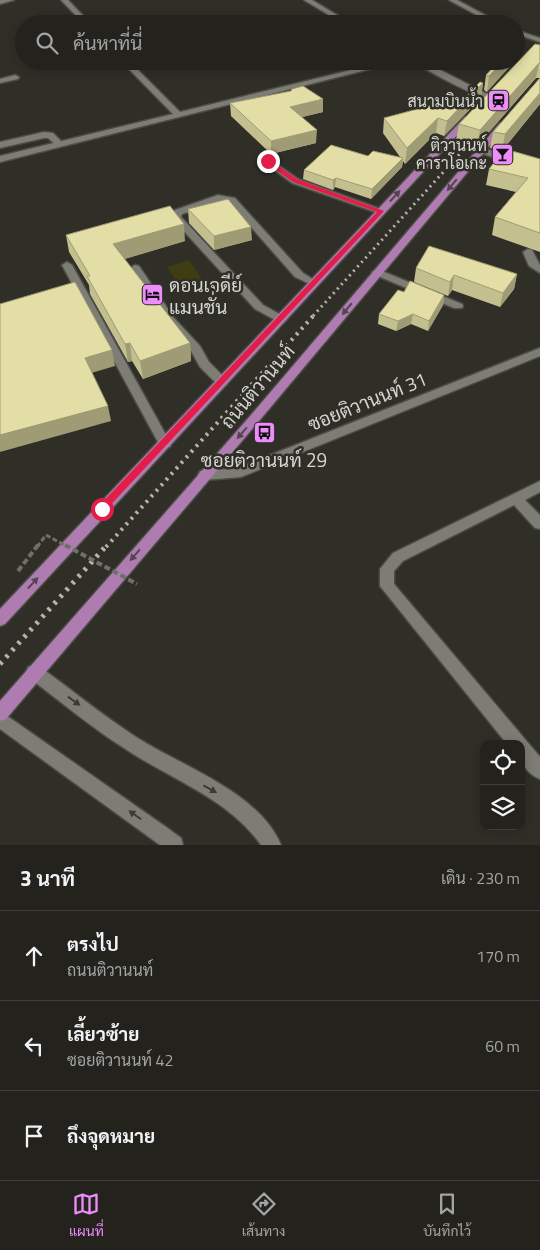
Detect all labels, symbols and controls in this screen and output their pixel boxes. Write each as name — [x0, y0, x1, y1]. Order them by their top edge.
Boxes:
search box — [15, 15, 525, 70]
text: ค้นหาที่นี่ — [73, 28, 142, 57]
icon: search — [33, 29, 61, 57]
place label: สนามบินน้ำ — [407, 87, 483, 113]
station icon: สนามบินน้ำ — [487, 89, 511, 113]
place label: ติวานนท์ คาราโอเกะ — [416, 133, 487, 175]
bar icon: ติวานนท์ คาราโอเกะ — [491, 142, 515, 166]
route end — [257, 150, 280, 173]
one-way arrow — [446, 178, 457, 191]
one-way arrow — [389, 191, 401, 203]
place label: ดอนเจดีย์ แมนชั่น — [169, 270, 242, 321]
hotel icon: ดอนเจดีย์ แมนชั่น — [141, 283, 165, 307]
one-way arrow — [341, 302, 352, 315]
street label: ถนนติวานนท์ — [213, 337, 301, 435]
street label: ซอยติวานนท์ 31 — [303, 364, 431, 438]
bus stop icon: ซอยติวานนท์ 29 — [252, 421, 276, 445]
one-way arrow — [236, 426, 247, 439]
place label: ซอยติวานนท์ 29 — [201, 445, 327, 474]
route start — [91, 498, 114, 521]
one-way arrow — [129, 549, 140, 562]
one-way arrow — [27, 578, 39, 590]
one-way arrow — [67, 696, 80, 706]
map controls — [480, 740, 525, 830]
button: locate — [480, 740, 525, 785]
one-way arrow — [203, 784, 217, 793]
button: layers — [480, 785, 525, 830]
one-way arrow — [128, 810, 142, 820]
text: 3 นาที — [20, 862, 75, 894]
text: เดิน · 230 m — [441, 866, 520, 890]
text: ตรงไป — [67, 929, 119, 958]
icon: ahead — [20, 942, 48, 970]
text: 170 m — [476, 944, 520, 968]
text: ถนนติวานนท์ — [67, 958, 153, 982]
text: เลี้ยวซ้าย — [67, 1019, 139, 1048]
icon: left — [20, 1032, 48, 1060]
text: 60 m — [485, 1034, 520, 1058]
text: ซอยติวานนท์ 42 — [67, 1048, 173, 1072]
text: ถึงจุดหมาย — [67, 1121, 155, 1150]
icon: arrive — [20, 1122, 48, 1150]
tab: แผนที่ — [69, 1190, 104, 1241]
tab: เส้นทาง — [242, 1190, 285, 1241]
tab: บันทึกไว้ — [423, 1190, 471, 1241]

